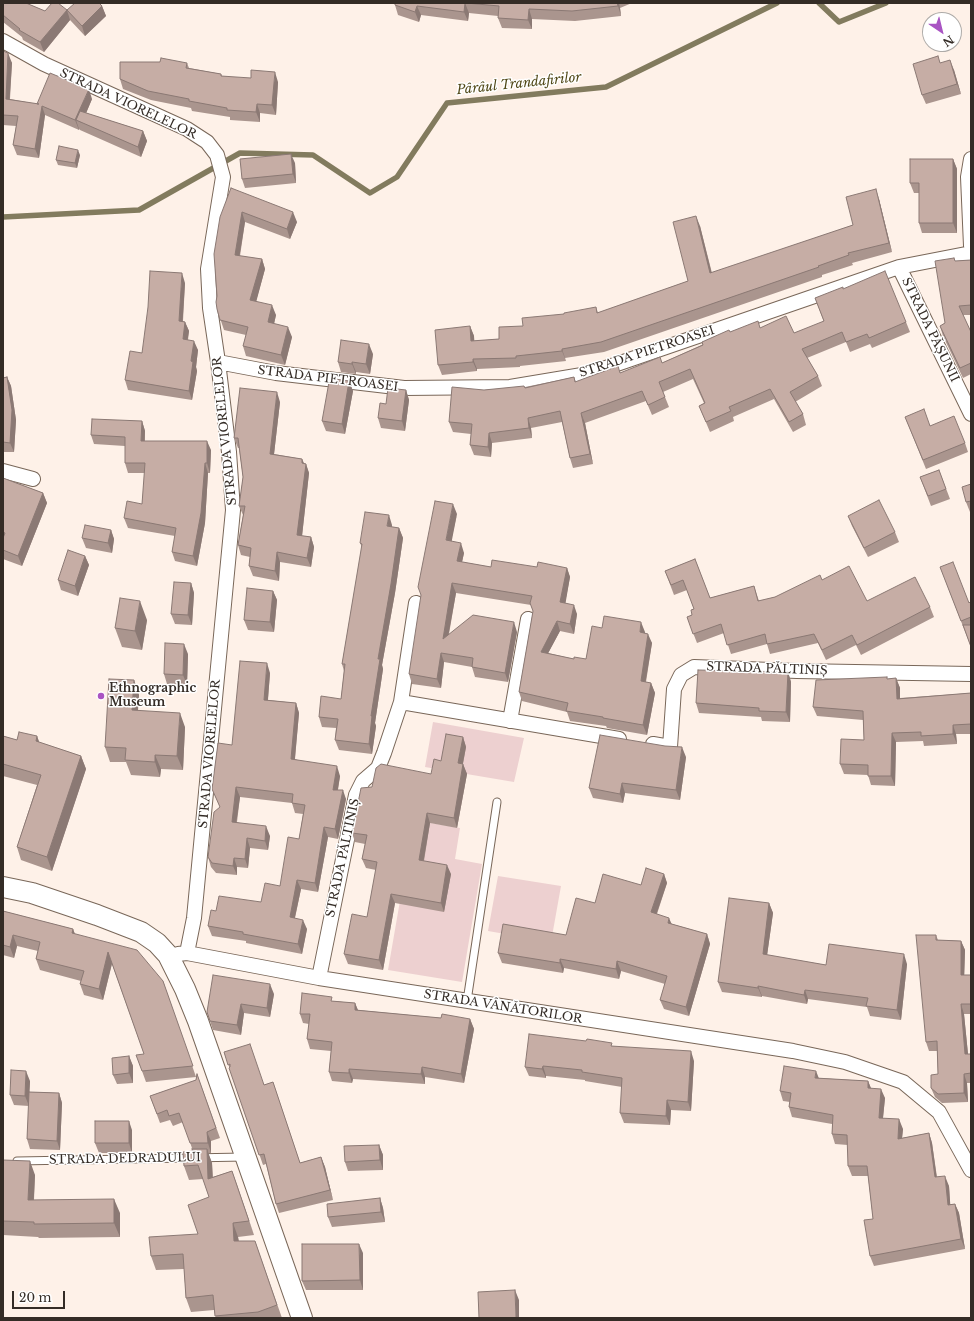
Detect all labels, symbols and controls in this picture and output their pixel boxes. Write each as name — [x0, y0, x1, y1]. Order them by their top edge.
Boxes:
north arrow — [922, 12, 962, 52]
text: N — [940, 32, 957, 50]
street label: STRADA VIORELELOR — [57, 66, 199, 142]
water label: Pârâul Trandafirilor — [456, 70, 582, 98]
street label: STRADA PĂȘUNII — [898, 275, 962, 385]
street label: STRADA PIETROASEI — [577, 323, 717, 381]
street label: STRADA VIORELELOR — [210, 356, 240, 506]
street label: STRADA PIETROASEI — [257, 363, 399, 395]
street label: STRADA PĂLTINIȘ — [706, 660, 828, 678]
street label: STRADA VIORELELOR — [196, 679, 224, 829]
place label: Ethnographic Museum — [109, 682, 196, 710]
marker: Ethnographic Museum — [96, 691, 106, 701]
street label: STRADA PĂLTINIȘ — [323, 797, 363, 919]
street label: STRADA VÂNĂTORILOR — [423, 987, 583, 1027]
street label: STRADA DEDRADULUI — [49, 1150, 201, 1168]
scale bar — [14, 1283, 67, 1309]
text: 20 m — [19, 1290, 51, 1305]

